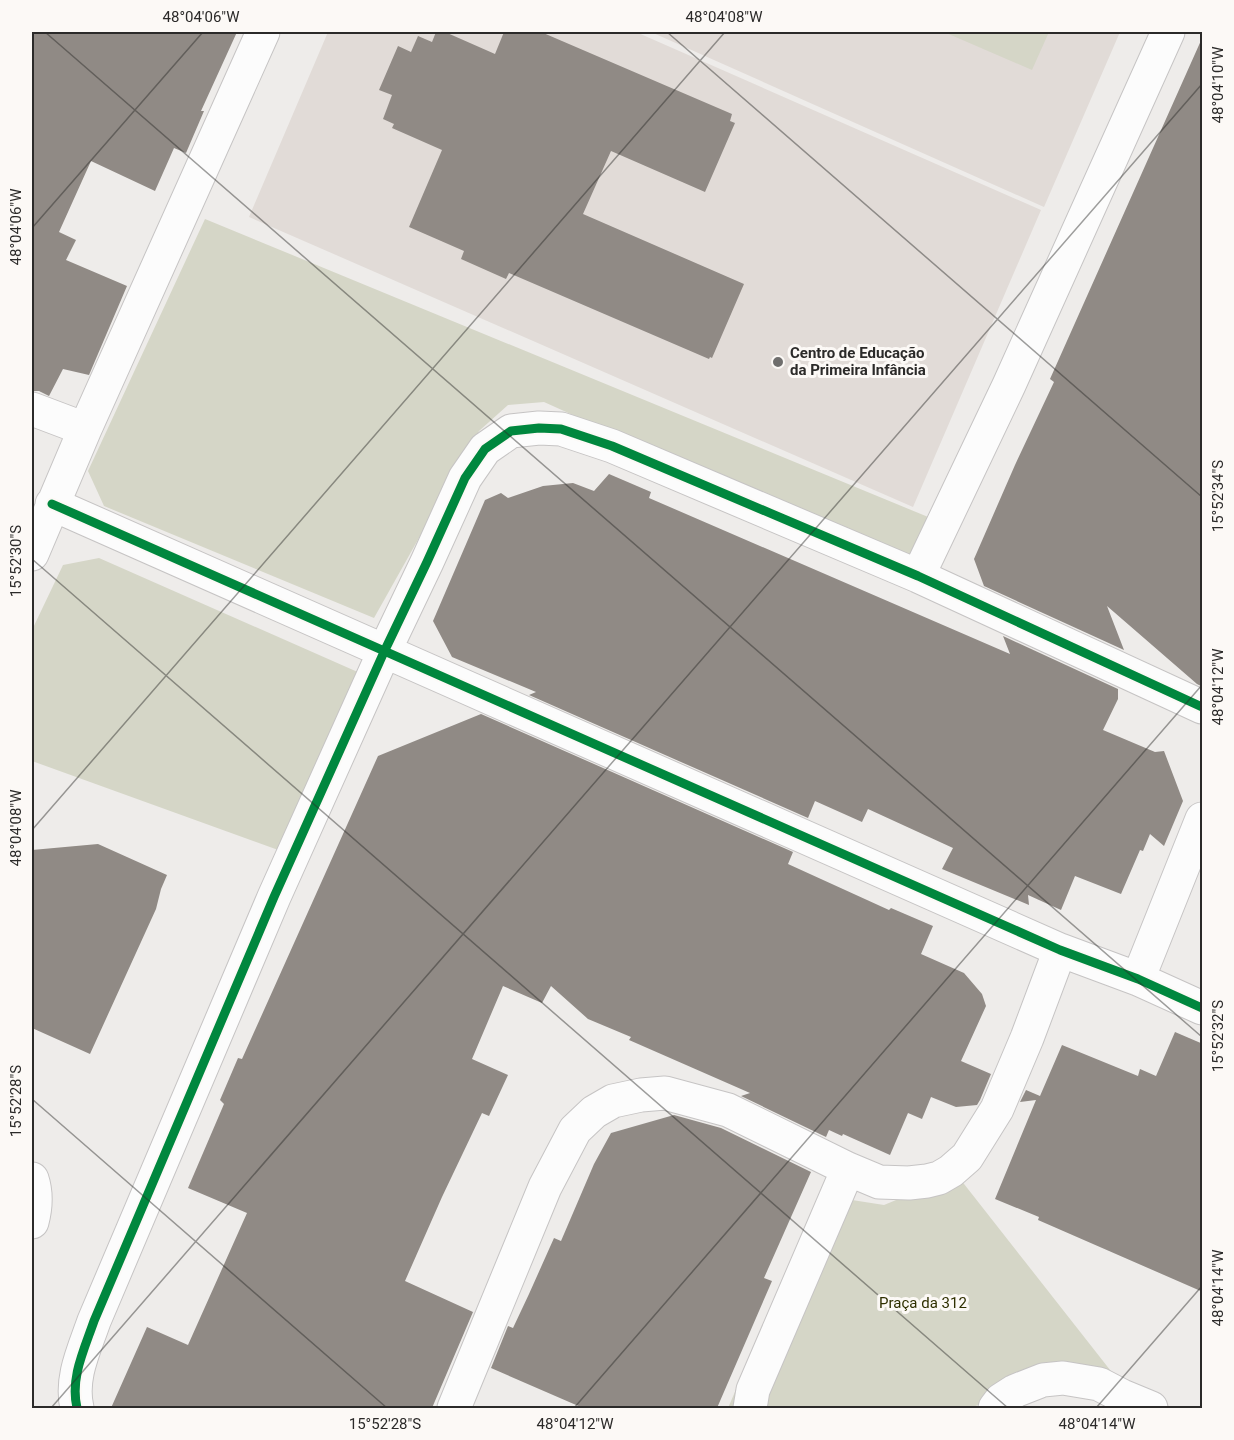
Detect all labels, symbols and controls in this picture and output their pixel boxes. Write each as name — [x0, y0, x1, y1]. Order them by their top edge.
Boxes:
text: 48°04'06"W — [163, 8, 239, 26]
text: 48°04'08"W — [686, 8, 762, 26]
text: 48°04'10"W — [1209, 47, 1227, 123]
text: 48°04'06"W — [7, 189, 25, 265]
place label: Centro de Educação da Primeira Infância — [790, 344, 926, 379]
marker: Centro de Educação da Primeira Infância — [771, 355, 785, 369]
text: 15°52'34"S — [1209, 460, 1227, 532]
text: 15°52'30"S — [7, 525, 25, 597]
text: 48°04'12"W — [1209, 649, 1227, 725]
text: 48°04'08"W — [7, 790, 25, 866]
text: 15°52'32"S — [1209, 1000, 1227, 1072]
text: 15°52'28"S — [7, 1065, 25, 1137]
text: 48°04'14"W — [1209, 1250, 1227, 1326]
park label: Praça da 312 — [879, 1294, 967, 1312]
text: 15°52'28"S — [349, 1415, 421, 1433]
text: 48°04'12"W — [537, 1415, 613, 1433]
text: 48°04'14"W — [1059, 1415, 1135, 1433]

